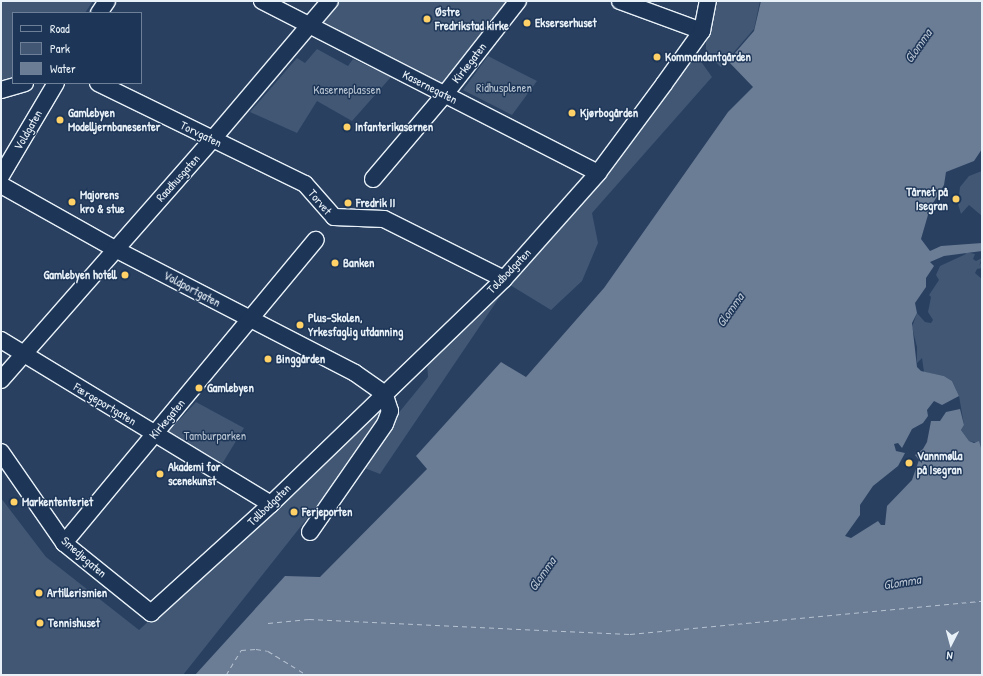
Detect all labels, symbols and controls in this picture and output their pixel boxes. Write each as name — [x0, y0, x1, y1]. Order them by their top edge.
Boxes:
place label: Østre Fredrikstad kirke — [435, 5, 509, 33]
legend — [12, 12, 142, 84]
marker: Østre Fredrikstad kirke — [422, 14, 432, 24]
place label: Ekserserhuset — [535, 16, 597, 30]
marker: Ekserserhuset — [522, 18, 532, 28]
text: Road — [50, 20, 70, 37]
water label: Glomma — [901, 26, 935, 66]
text: Park — [50, 40, 70, 57]
street label: Kirkegaten — [449, 40, 489, 86]
place label: Kommandantgården — [665, 50, 751, 64]
marker: Kommandantgården — [652, 52, 662, 62]
text: Water — [50, 60, 76, 77]
street label: Kasernegaten — [400, 67, 460, 107]
park label: Ridhusplenen — [476, 81, 532, 95]
park label: Kaserneplassen — [313, 83, 381, 97]
place label: Gamlebyen Modelljernbanesenter — [68, 106, 160, 134]
place label: Kjørbogården — [580, 106, 638, 120]
street label: Voldgaten — [11, 107, 45, 153]
marker: Kjørbogården — [567, 108, 577, 118]
marker: Gamlebyen Modelljernbanesenter — [55, 115, 65, 125]
street label: Torvgaten — [178, 118, 224, 150]
place label: Infanterikasernen — [355, 120, 433, 134]
marker: Infanterikasernen — [342, 122, 352, 132]
street label: Raadhusgaten — [153, 151, 203, 205]
place label: Tårnet på Isegran — [906, 185, 948, 213]
street label: Torvet — [305, 186, 335, 218]
place label: Majorens kro & stue — [80, 188, 125, 216]
marker: Tårnet på Isegran — [951, 194, 961, 204]
place label: Fredrik II — [356, 196, 395, 210]
marker: Majorens kro & stue — [67, 197, 77, 207]
marker: Fredrik II — [343, 198, 353, 208]
street label: Toldbodgaten — [484, 245, 534, 297]
place label: Banken — [343, 256, 374, 270]
marker: Banken — [330, 258, 340, 268]
place label: Gamlebyen hotell — [43, 268, 117, 282]
street label: Voldportgaten — [161, 268, 223, 310]
marker: Gamlebyen hotell — [120, 270, 130, 280]
water label: Glomma — [713, 290, 747, 330]
place label: Plus-Skolen, Yrkesfaglig utdanning — [308, 311, 403, 339]
marker: Plus-Skolen, Yrkesfaglig utdanning — [295, 320, 305, 330]
place label: Binggården — [276, 352, 325, 366]
marker: Binggården — [263, 354, 273, 364]
street label: Færgeportgaten — [71, 380, 139, 428]
place label: Gamlebyen — [207, 381, 254, 395]
marker: Gamlebyen — [194, 383, 204, 393]
street label: Kirkegaten — [146, 396, 188, 442]
park label: Tamburparken — [184, 429, 246, 443]
place label: Vannmølla på Isegran — [917, 449, 962, 477]
marker: Vannmølla på Isegran — [904, 458, 914, 468]
place label: Akademi for scenekunst — [168, 460, 220, 488]
marker: Akademi for scenekunst — [155, 469, 165, 479]
street label: Tollbodgaten — [244, 481, 294, 529]
place label: Markententeriet — [22, 495, 93, 509]
marker: Markententeriet — [9, 497, 19, 507]
place label: Ferjeporten — [302, 505, 352, 519]
marker: Ferjeporten — [289, 507, 299, 517]
street label: Smedjegaten — [58, 533, 110, 581]
water label: Glomma — [525, 554, 559, 594]
water label: Glomma — [882, 571, 922, 593]
place label: Artillerismien — [47, 586, 107, 600]
marker: Artillerismien — [34, 588, 44, 598]
place label: Tennishuset — [48, 616, 100, 630]
marker: Tennishuset — [35, 618, 45, 628]
north arrow — [931, 624, 971, 664]
text: N — [946, 649, 953, 663]

